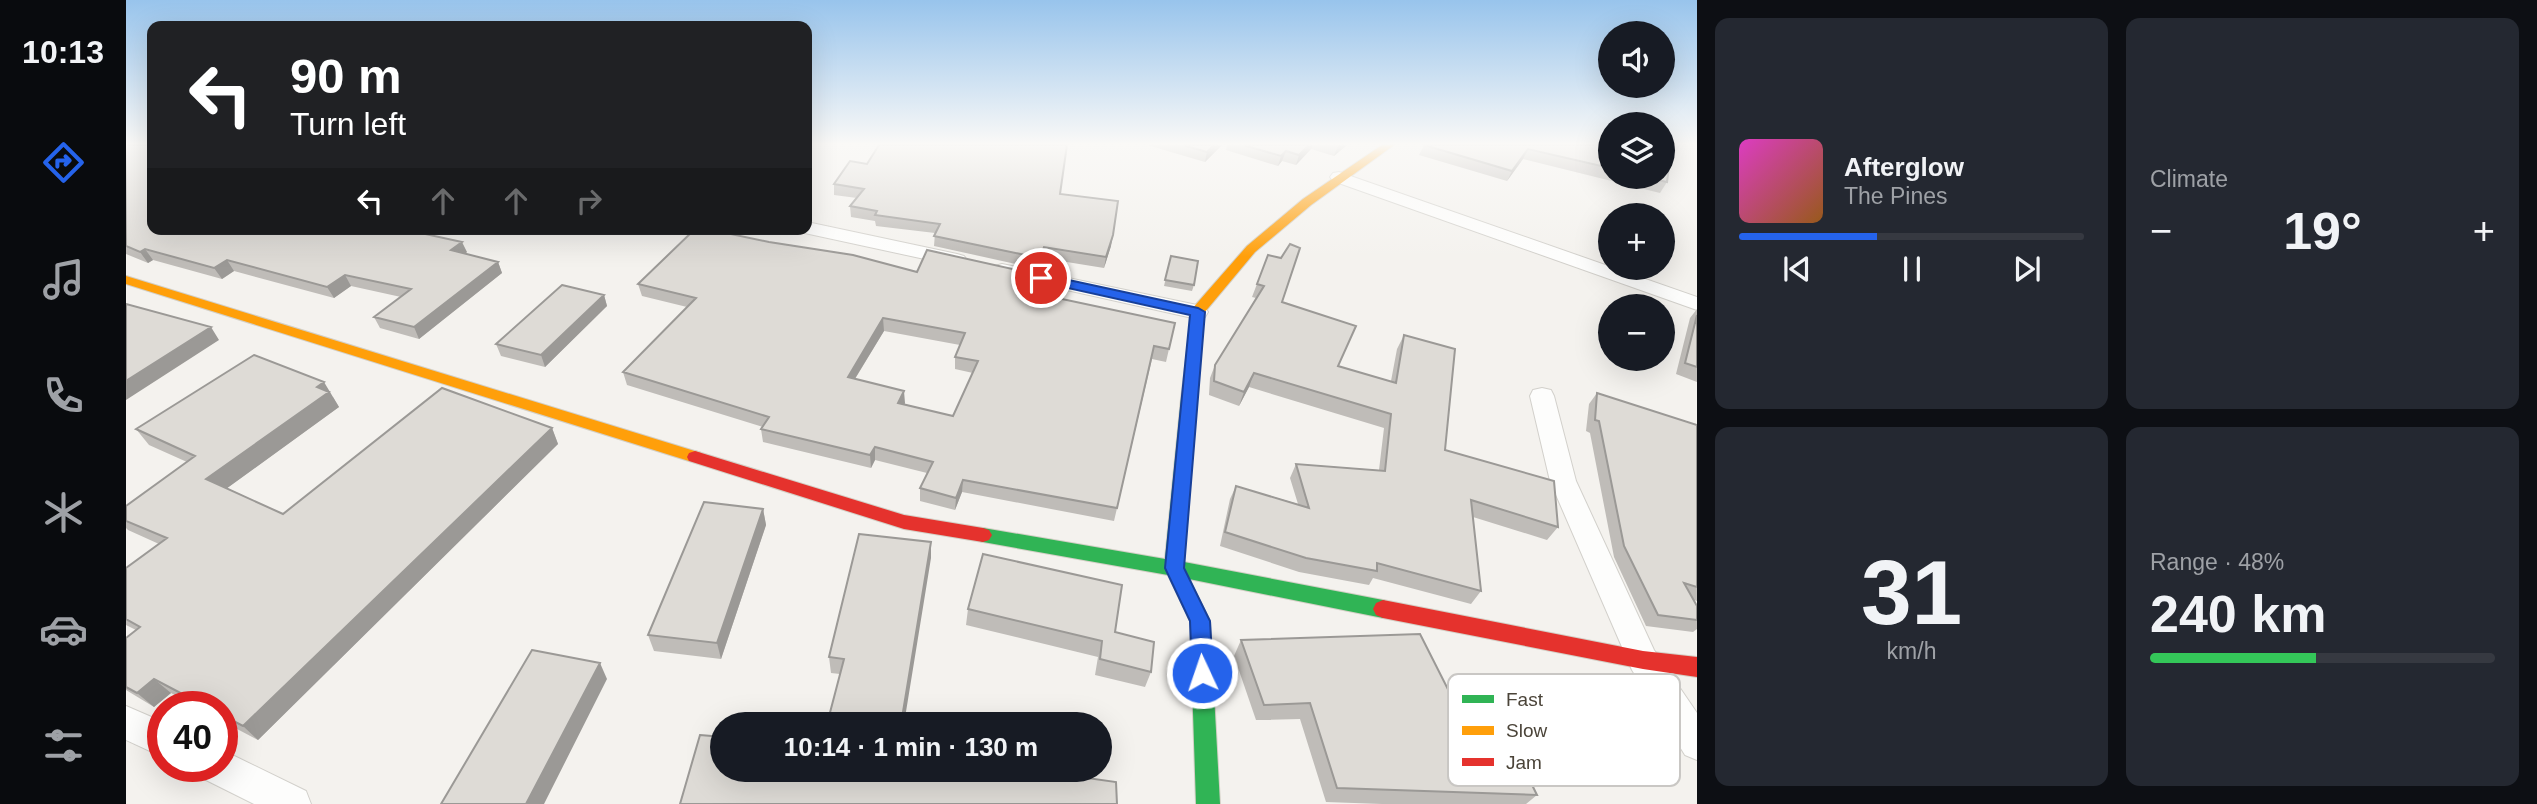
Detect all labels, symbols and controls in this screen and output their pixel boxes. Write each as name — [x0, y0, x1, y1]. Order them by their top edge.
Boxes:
map controls — [1598, 21, 1675, 371]
button: sound — [1598, 21, 1675, 98]
text: 10:13 — [22, 34, 104, 70]
icon: left — [175, 49, 266, 140]
text: 90 m — [290, 49, 402, 103]
text: Turn left — [290, 106, 406, 142]
button: layers — [1598, 112, 1675, 189]
icon: directions — [39, 138, 88, 187]
text: Afterglow — [1844, 152, 1964, 182]
text: Climate — [2150, 166, 2228, 192]
icon: left — [351, 182, 389, 220]
icon: ahead — [424, 182, 462, 220]
icon: ahead — [497, 182, 535, 220]
icon: right — [570, 182, 608, 220]
text: The Pines — [1844, 183, 1948, 209]
text: 19° — [2283, 202, 2362, 260]
button: + — [1598, 203, 1675, 280]
text: − — [2150, 210, 2172, 252]
text: + — [2473, 210, 2495, 252]
pin — [1011, 248, 1071, 308]
icon: previous — [1778, 250, 1816, 288]
icon: pause — [1893, 250, 1931, 288]
icon: next — [2008, 250, 2046, 288]
icon: music — [39, 255, 88, 304]
icon: arrive — [1022, 259, 1060, 297]
button: − — [1598, 294, 1675, 371]
icon: phone — [39, 371, 88, 420]
icon: climate — [39, 488, 88, 537]
text: 31 — [1861, 542, 1962, 643]
text: Range · 48% — [2150, 549, 2284, 575]
text: 240 km — [2150, 585, 2326, 643]
icon: car — [39, 605, 88, 654]
position arrow — [1165, 636, 1239, 710]
text: km/h — [1887, 638, 1936, 664]
legend — [1448, 674, 1680, 786]
text: Fast — [1506, 689, 1544, 710]
speed limit sign: 40 — [147, 691, 238, 782]
text: Slow — [1506, 720, 1547, 741]
icon: filters — [39, 721, 88, 770]
text: 10:14 · 1 min · 130 m — [784, 732, 1038, 762]
text: Jam — [1506, 752, 1542, 773]

